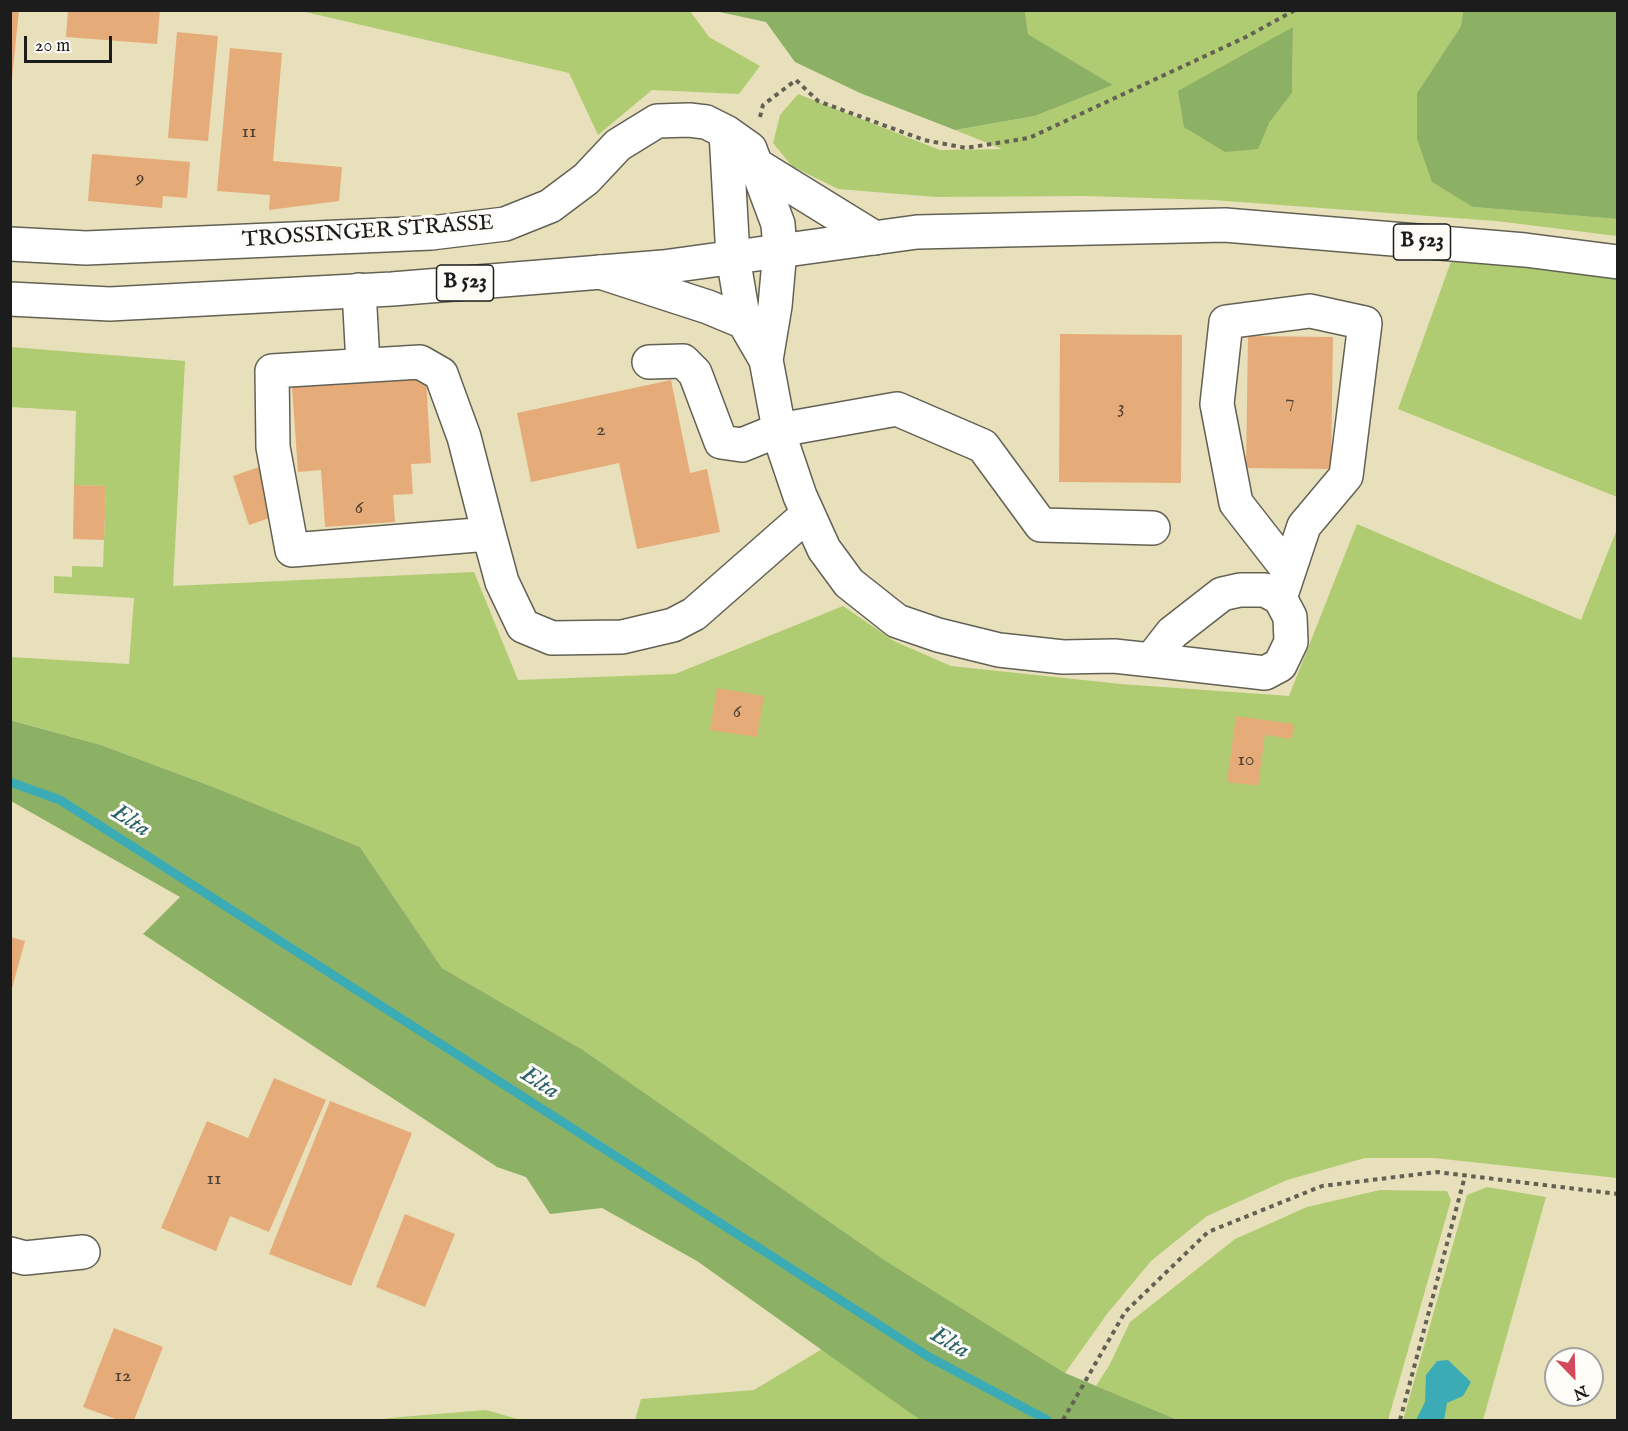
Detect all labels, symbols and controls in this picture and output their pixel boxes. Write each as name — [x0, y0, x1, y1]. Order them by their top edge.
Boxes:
scale bar — [27, 24, 116, 62]
text: 20 m — [35, 35, 70, 58]
house number: 11 — [242, 121, 256, 145]
house number: 9 — [136, 167, 144, 191]
street label: TROSSINGER STRASSE — [241, 211, 495, 255]
road number: B 523 — [1394, 224, 1450, 260]
road number: B 523 — [436, 265, 494, 301]
house number: 7 — [1285, 391, 1295, 415]
house number: 3 — [1117, 397, 1125, 421]
house number: 2 — [596, 419, 606, 443]
house number: 6 — [355, 497, 363, 521]
house number: 6 — [733, 701, 741, 725]
house number: 10 — [1237, 749, 1255, 773]
water label: Elta — [105, 799, 155, 845]
water label: Elta — [514, 1061, 564, 1107]
house number: 11 — [207, 1168, 221, 1192]
water label: Elta — [924, 1322, 974, 1366]
north arrow — [1544, 1347, 1604, 1407]
house number: 12 — [115, 1365, 131, 1389]
text: N — [1570, 1380, 1591, 1404]

